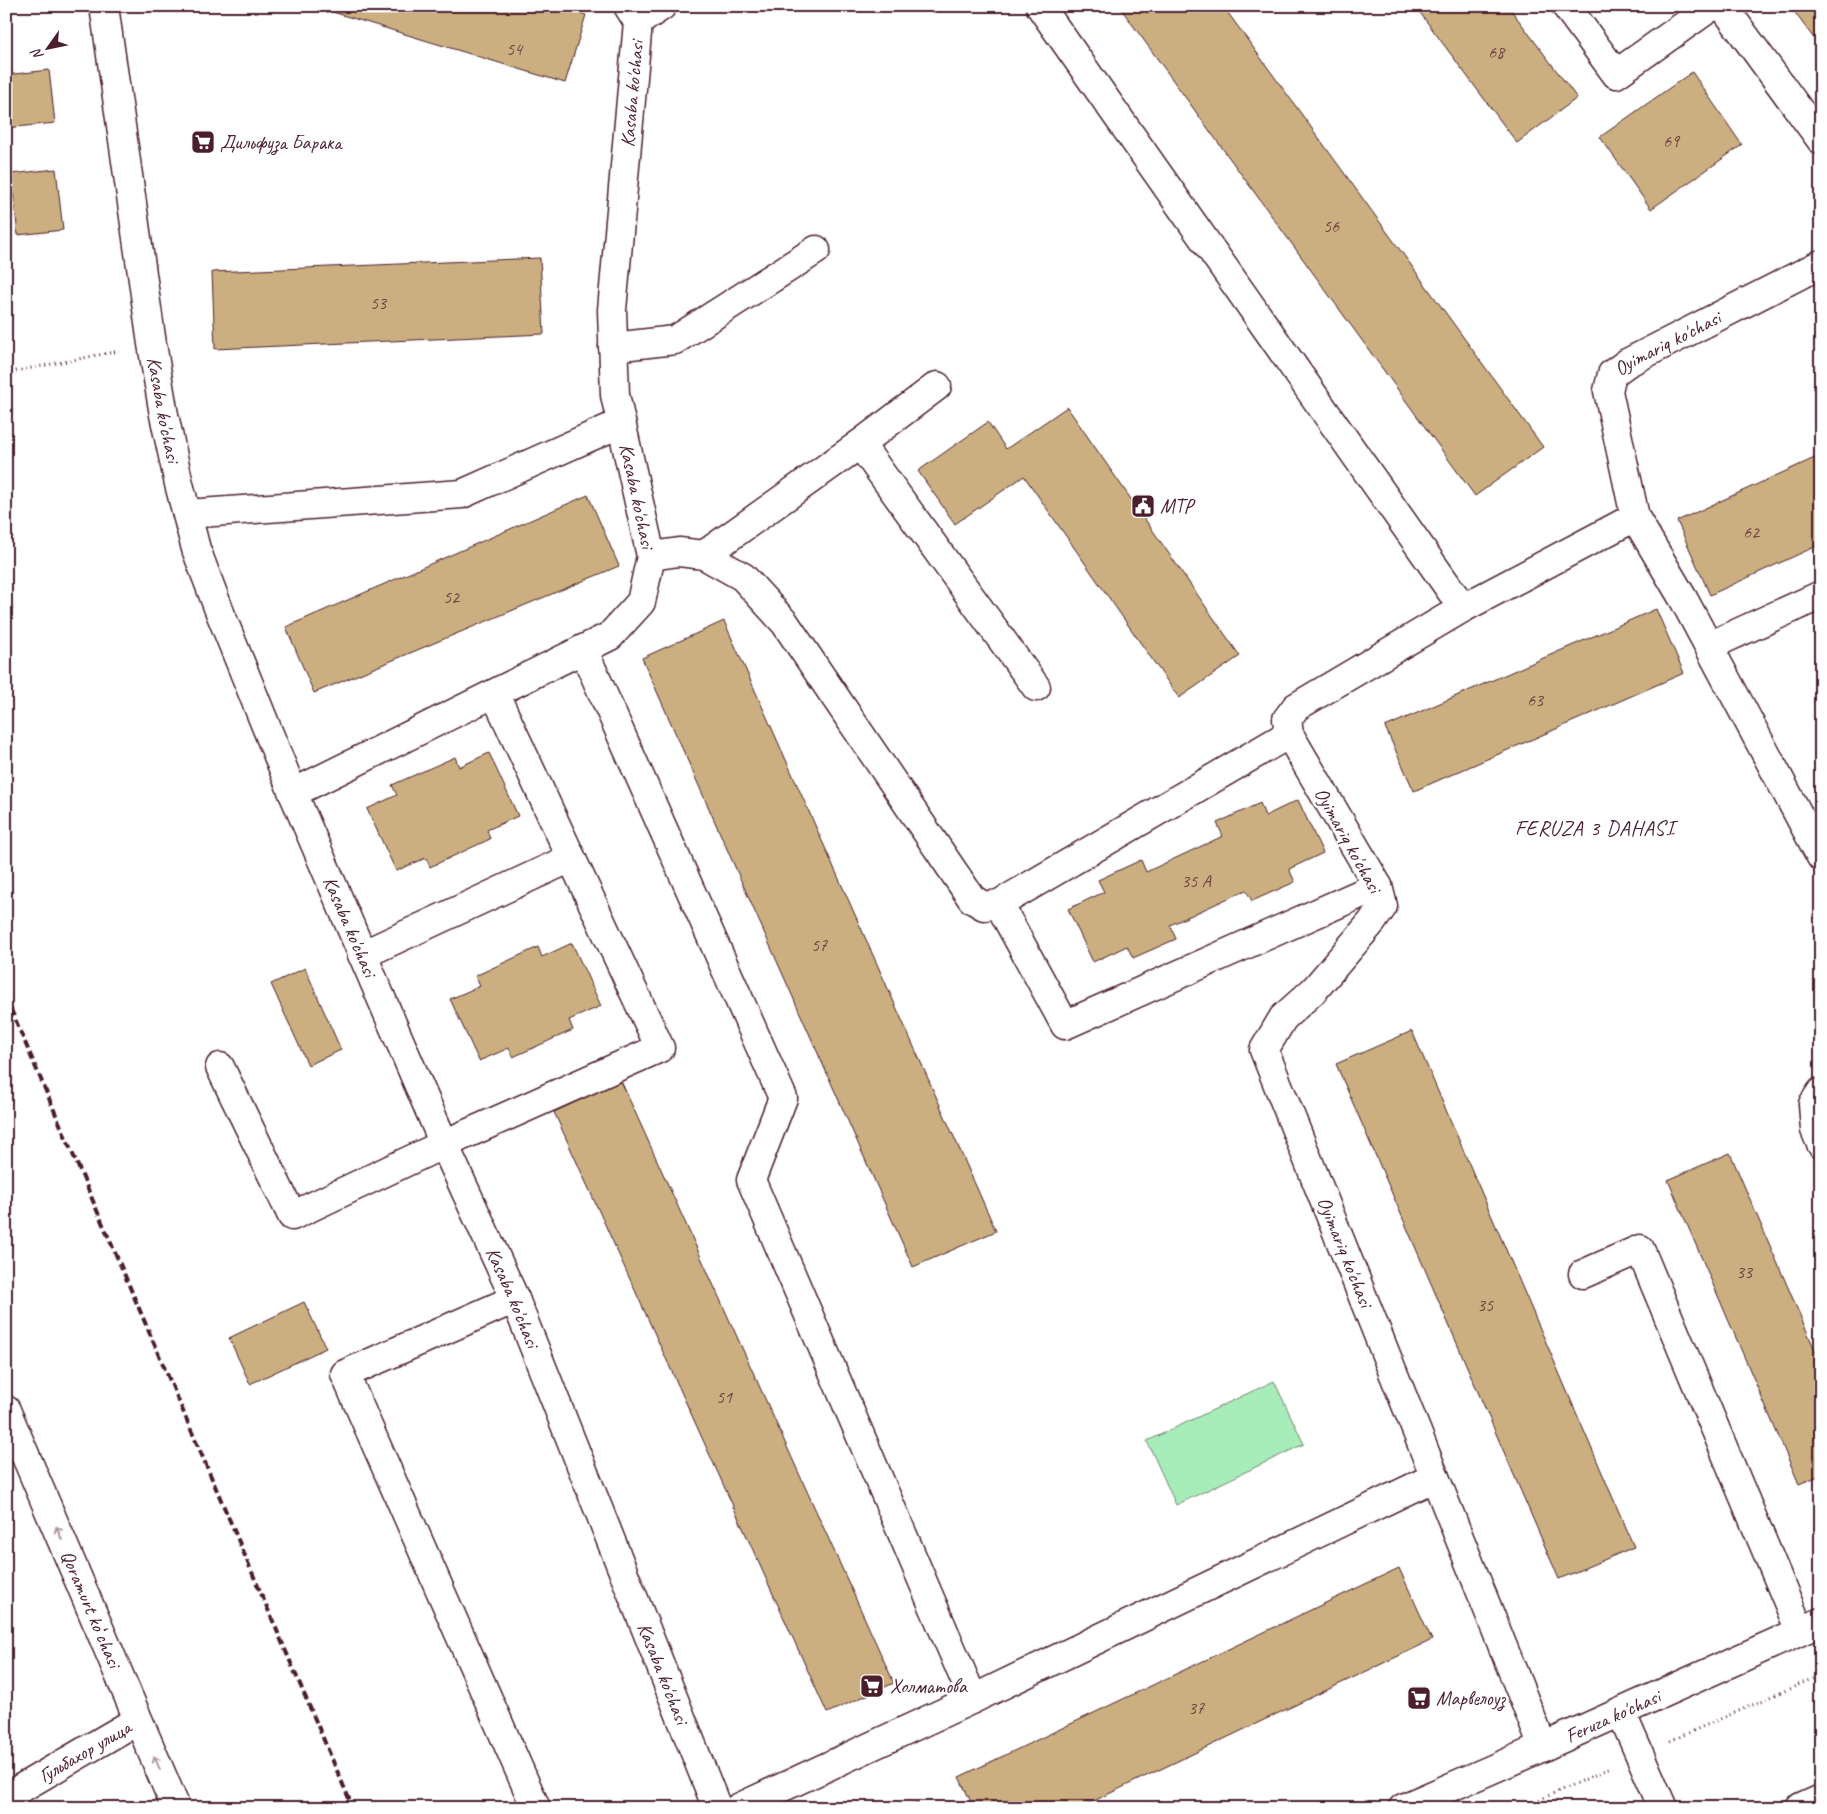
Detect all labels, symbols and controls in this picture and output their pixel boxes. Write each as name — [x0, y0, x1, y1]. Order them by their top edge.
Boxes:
north arrow — [22, 22, 72, 72]
street label: Kasaba ko'chasi — [614, 37, 649, 148]
house number: 54 — [506, 38, 524, 60]
house number: 68 — [1488, 41, 1506, 63]
text: N — [27, 45, 47, 63]
supermarket icon: Дильфуза Барака — [190, 129, 216, 155]
place label: Дильфуза Барака — [220, 130, 343, 156]
house number: 69 — [1663, 130, 1681, 152]
house number: 56 — [1323, 215, 1340, 237]
house number: 53 — [370, 292, 388, 314]
street label: Oyimariq ko'chasi — [1609, 304, 1727, 381]
street label: Kasaba ko'chasi — [142, 355, 187, 467]
street label: Kasaba ko'chasi — [614, 441, 661, 553]
public building icon: MTP — [1130, 493, 1156, 519]
place label: MTP — [1160, 494, 1196, 519]
house number: 62 — [1743, 521, 1761, 543]
house number: 52 — [443, 586, 461, 608]
house number: 63 — [1527, 689, 1545, 711]
street label: Oyimariq ko'chasi — [1309, 783, 1388, 899]
district label: FERUZA 3 DAHASI — [1515, 815, 1679, 841]
house number: 35 А — [1181, 870, 1212, 892]
street label: Kasaba ko'chasi — [318, 872, 384, 982]
house number: 57 — [811, 934, 828, 956]
street label: Oyimariq ko'chasi — [1312, 1193, 1379, 1313]
street label: Kasaba ko'chasi — [480, 1243, 546, 1353]
house number: 33 — [1736, 1261, 1754, 1283]
house number: 35 — [1477, 1294, 1494, 1316]
house number: 51 — [716, 1386, 733, 1408]
one-way arrow — [53, 1526, 63, 1541]
street label: Qoramurt koʻchasi — [55, 1547, 128, 1673]
street label: Kasaba ko'chasi — [632, 1619, 696, 1730]
supermarket icon: Холматова — [859, 1673, 885, 1699]
place label: Холматова — [890, 1674, 968, 1699]
street label: Feruza ko'chasi — [1561, 1683, 1666, 1748]
supermarket icon: Марвелоуз — [1406, 1685, 1432, 1711]
place label: Марвелоуз — [1436, 1686, 1506, 1712]
house number: 37 — [1188, 1697, 1205, 1719]
street label: Гульбахор улица — [34, 1714, 137, 1788]
one-way arrow — [151, 1756, 161, 1771]

